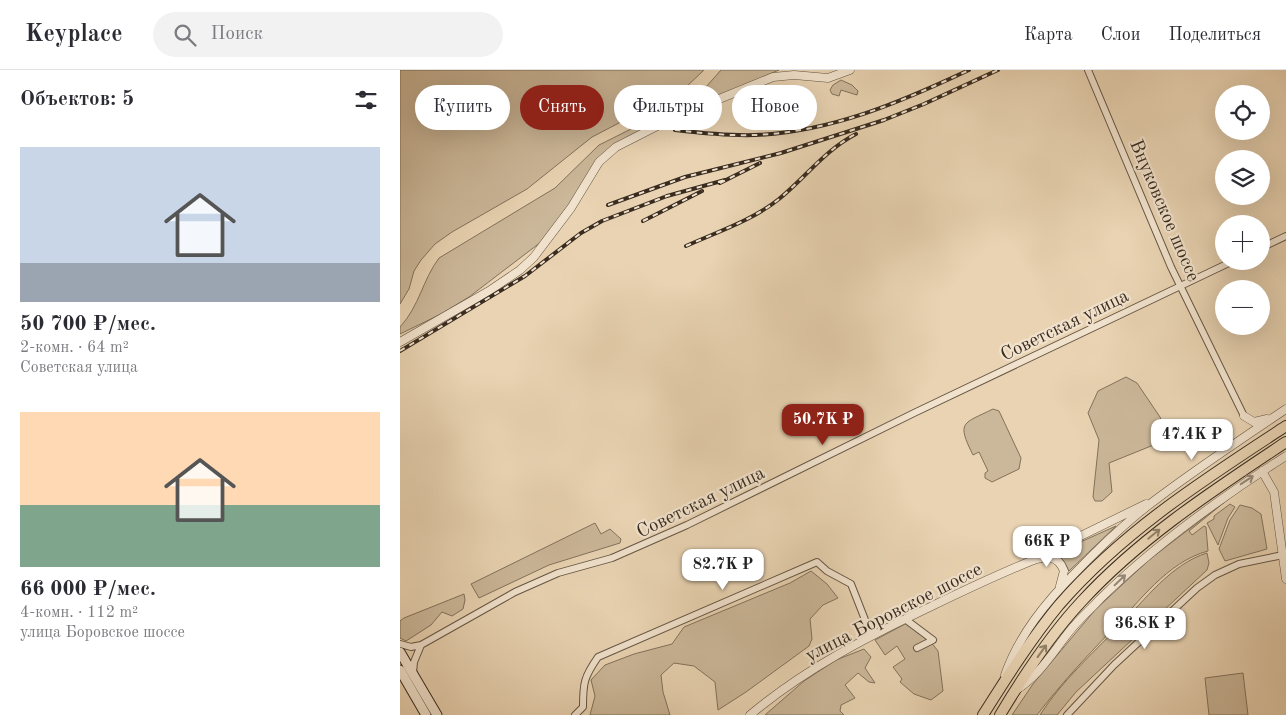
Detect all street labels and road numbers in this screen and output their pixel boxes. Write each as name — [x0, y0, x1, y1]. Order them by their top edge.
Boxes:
street label: Внуковское шоссе — [1125, 137, 1202, 285]
street label: Советская улица — [998, 287, 1133, 365]
street label: Советская улица — [634, 464, 769, 542]
street label: улица Боровское шоссе — [803, 560, 986, 666]

